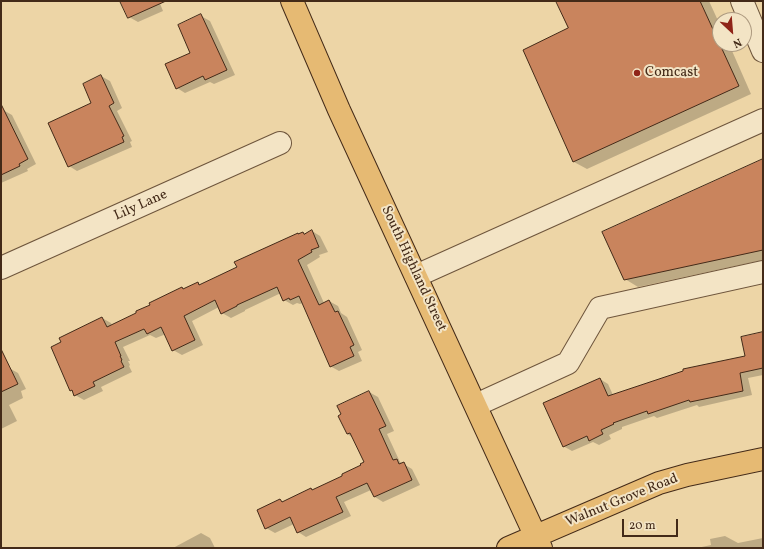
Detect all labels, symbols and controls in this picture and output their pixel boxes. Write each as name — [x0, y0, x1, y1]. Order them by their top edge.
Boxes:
north arrow — [712, 12, 752, 52]
text: N — [730, 34, 744, 51]
place label: Comcast — [645, 65, 698, 81]
marker: Comcast — [632, 68, 642, 78]
street label: Lily Lane — [112, 187, 170, 225]
street label: South Highland Street — [377, 204, 449, 334]
street label: Walnut Grove Road — [563, 471, 681, 531]
scale bar — [624, 511, 680, 537]
text: 20 m — [629, 518, 656, 534]

